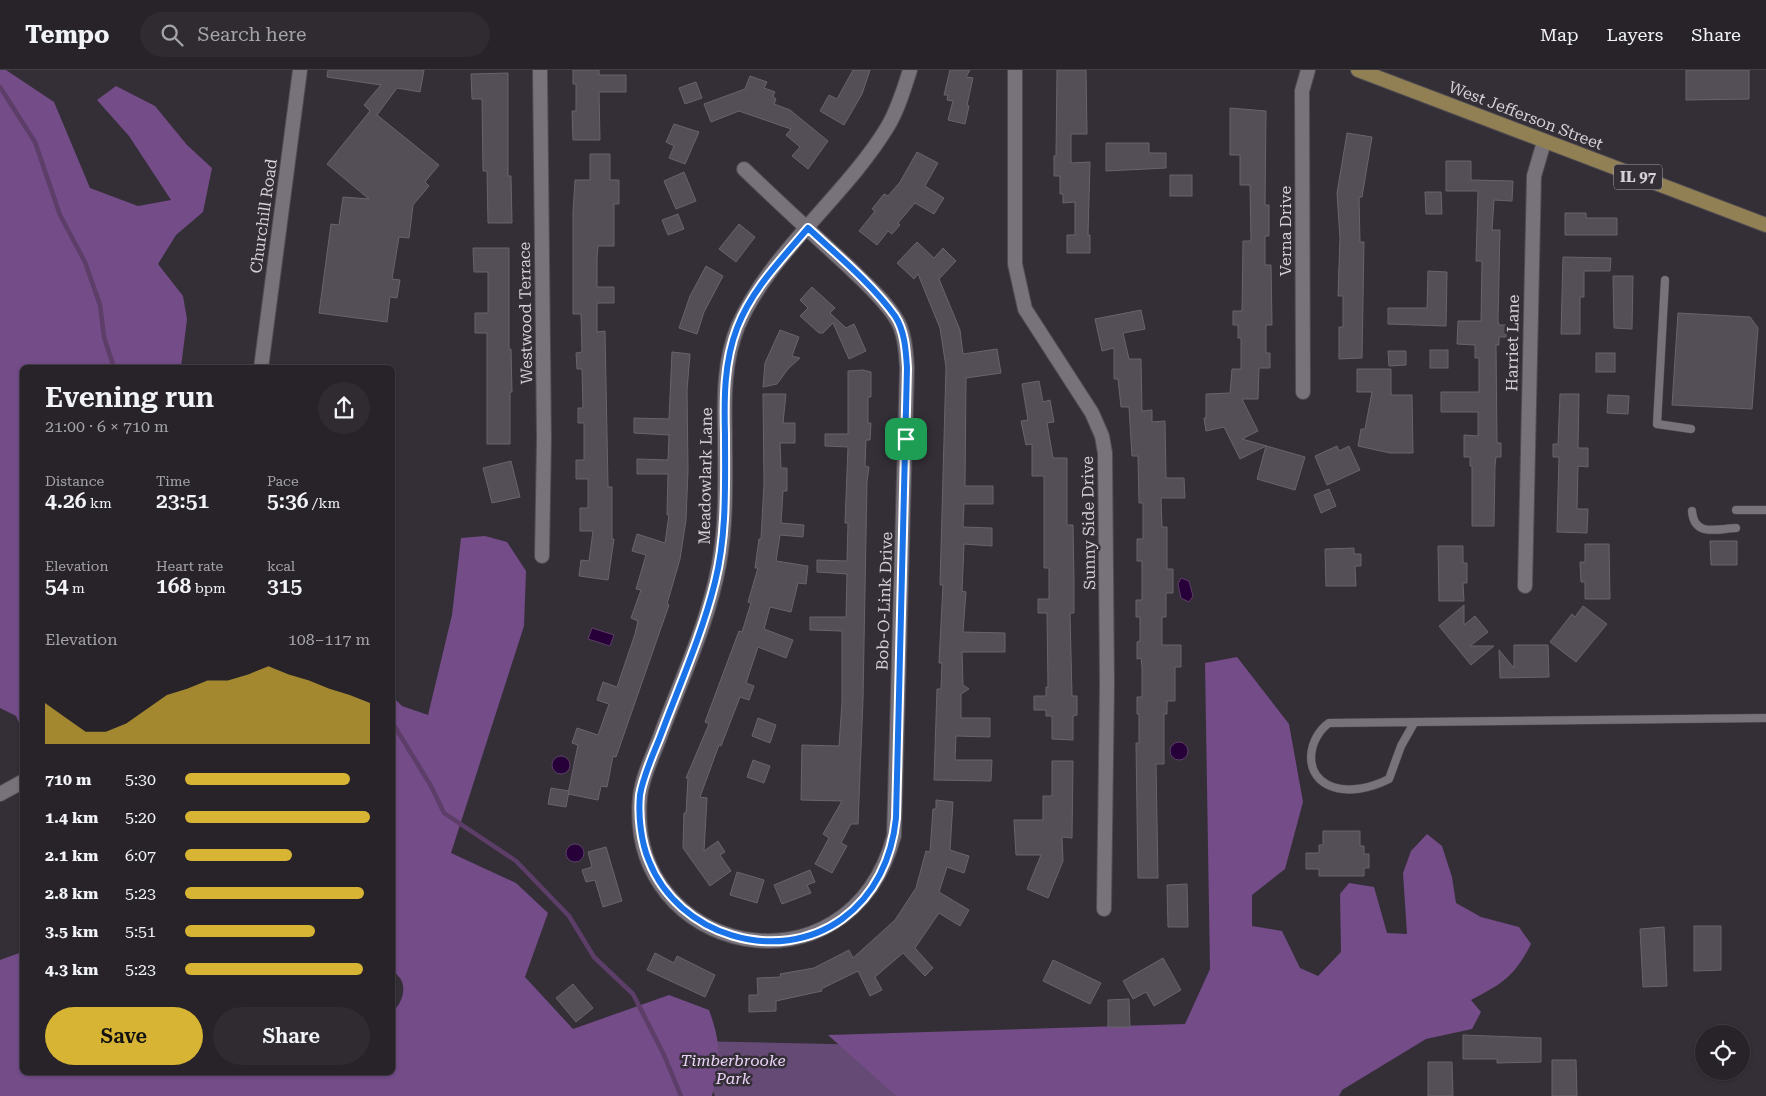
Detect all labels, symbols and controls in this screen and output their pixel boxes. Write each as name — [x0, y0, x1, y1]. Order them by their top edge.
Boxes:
search box — [140, 12, 490, 57]
text: Tempo — [25, 21, 110, 49]
icon: search — [158, 21, 186, 49]
text: Search here — [198, 23, 306, 46]
text: Map — [1540, 24, 1579, 45]
text: Layers — [1607, 24, 1663, 45]
text: Share — [1691, 24, 1741, 45]
street label: West Jefferson Street — [1446, 77, 1606, 154]
street label: Churchill Road — [246, 157, 281, 275]
road number: IL 97 — [1614, 164, 1662, 190]
street label: Verna Drive — [1276, 186, 1295, 276]
street label: Westwood Terrace — [515, 241, 536, 384]
street label: Harriet Lane — [1502, 294, 1523, 392]
text: Evening run — [45, 381, 214, 414]
button: share — [318, 382, 370, 434]
street label: Meadowlark Lane — [695, 407, 716, 545]
text: 21:00 · 6 × 710 m — [45, 417, 169, 436]
pin — [885, 418, 927, 460]
icon: arrive — [892, 425, 920, 453]
street label: Sunny Side Drive — [1078, 456, 1099, 590]
text: Distance — [45, 473, 104, 489]
text: Time — [156, 473, 190, 489]
text: Pace — [267, 473, 299, 489]
text: 4.26 — [45, 489, 86, 513]
text: 23:51 — [156, 489, 209, 513]
text: 5:36 — [267, 489, 308, 513]
text: km — [86, 495, 112, 511]
text: /km — [308, 495, 340, 511]
street label: Bob-O-Link Drive — [873, 531, 896, 671]
text: Elevation — [45, 558, 108, 574]
text: Heart rate — [156, 558, 223, 574]
text: kcal — [267, 558, 295, 574]
text: 54 — [45, 574, 69, 598]
text: 168 — [156, 574, 191, 598]
text: 315 — [267, 574, 302, 598]
text: m — [69, 580, 85, 596]
text: bpm — [191, 580, 226, 596]
text: Elevation — [45, 630, 118, 649]
text: 108–117 m — [288, 630, 370, 649]
text: 710 m — [45, 770, 91, 789]
text: 5:30 — [125, 770, 156, 789]
text: 1.4 km — [45, 808, 98, 827]
text: 5:20 — [125, 808, 156, 827]
text: 2.1 km — [45, 846, 98, 865]
text: 6:07 — [125, 846, 156, 865]
text: 2.8 km — [45, 884, 98, 903]
text: 5:23 — [125, 884, 156, 903]
text: 3.5 km — [45, 922, 98, 941]
text: 5:51 — [125, 922, 156, 941]
text: 4.3 km — [45, 960, 98, 979]
text: 5:23 — [125, 960, 156, 979]
button: Save — [45, 1007, 203, 1065]
button: Share — [213, 1007, 370, 1065]
map controls — [1695, 1025, 1750, 1080]
button: locate — [1695, 1025, 1750, 1080]
park label: Timberbrooke Park — [681, 1051, 786, 1088]

